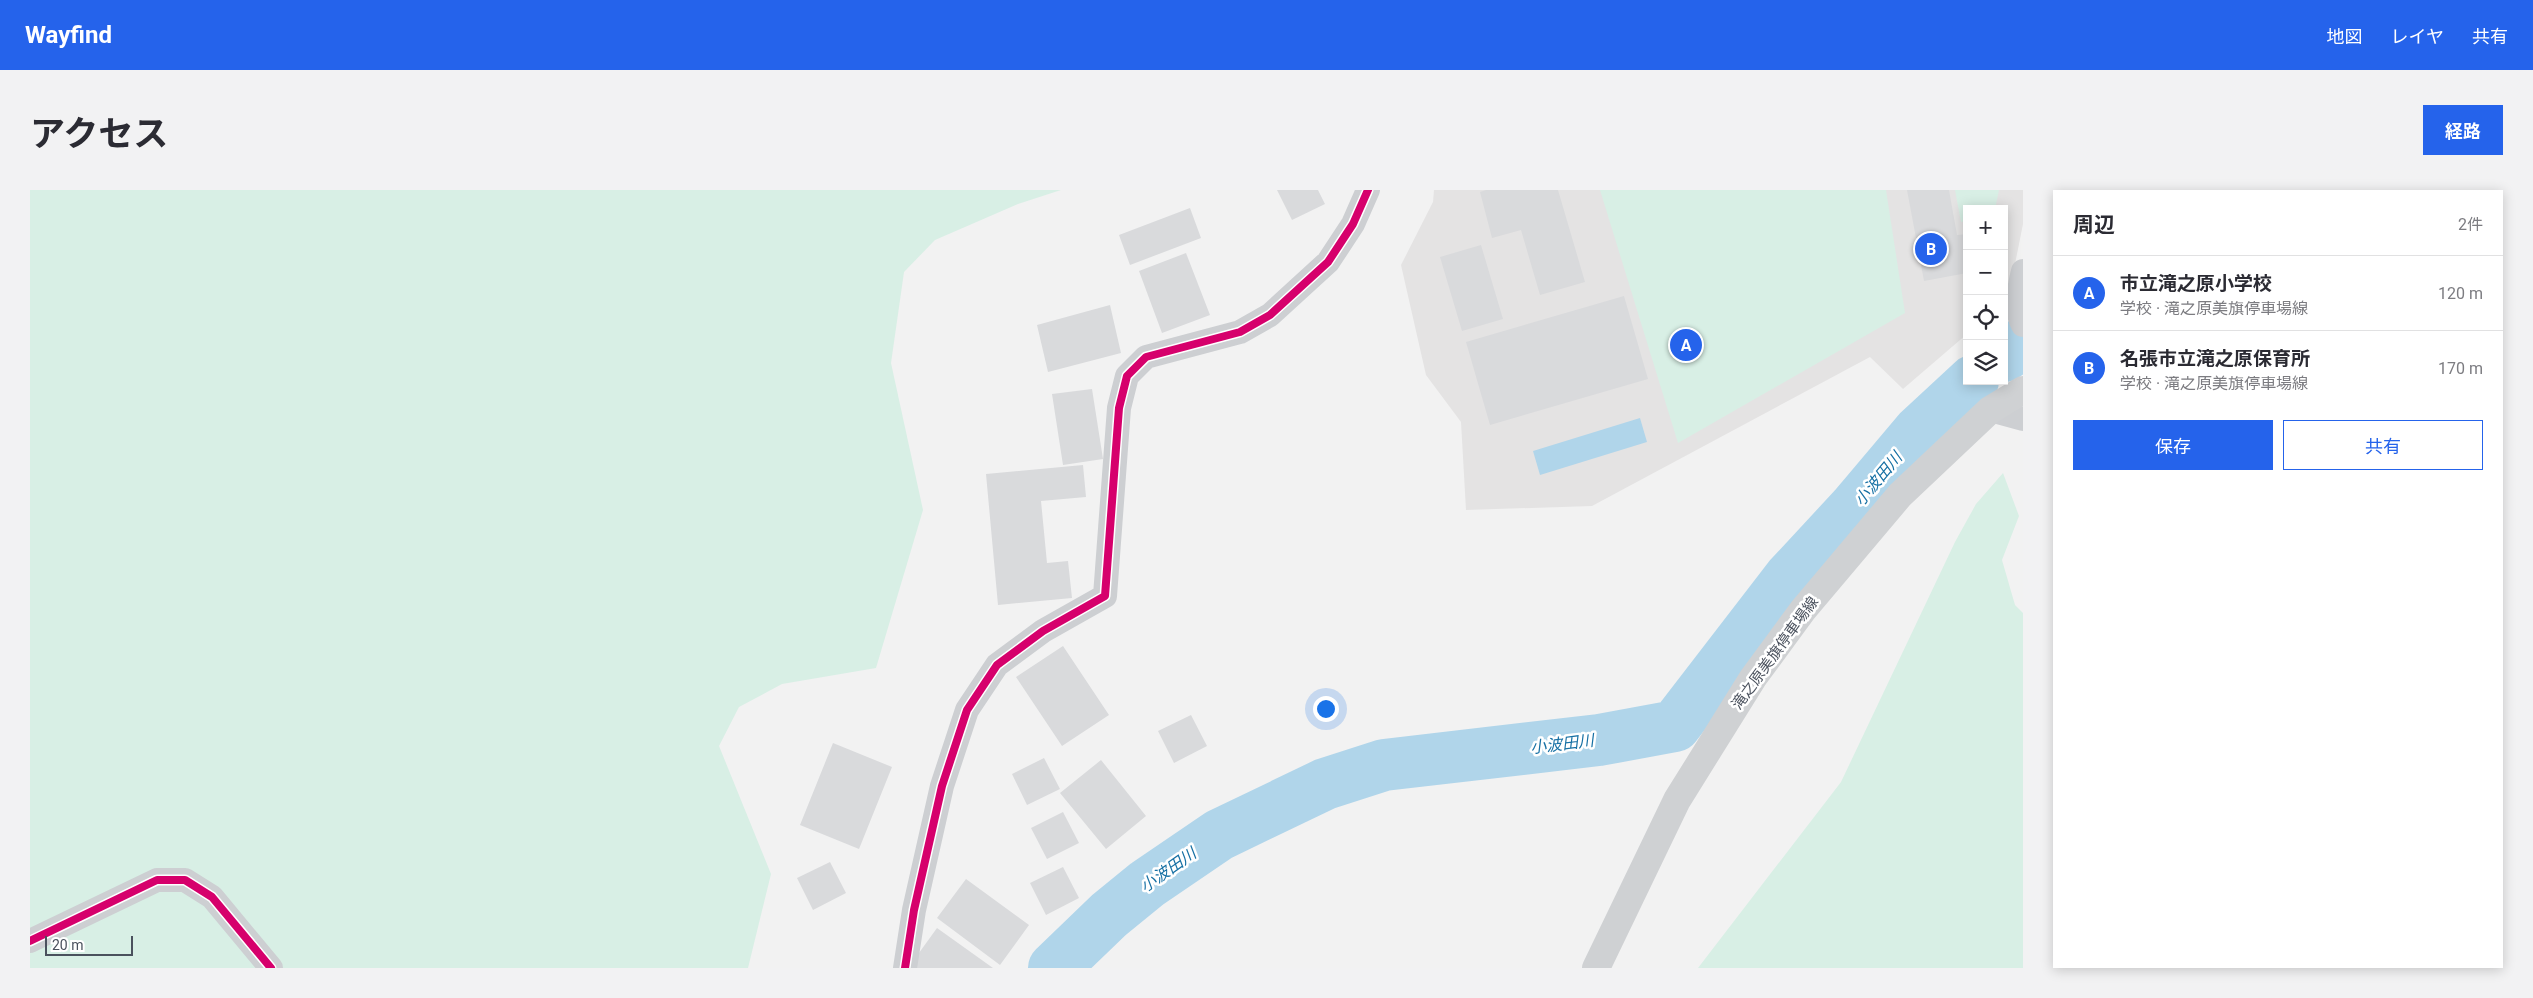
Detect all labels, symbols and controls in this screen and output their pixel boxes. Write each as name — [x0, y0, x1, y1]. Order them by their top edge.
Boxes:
text: Wayfind — [25, 21, 112, 49]
text: 地図 — [2327, 26, 2363, 47]
text: レイヤ — [2391, 26, 2444, 47]
text: 共有 — [2472, 26, 2508, 47]
button: 経路 — [2423, 105, 2503, 155]
text: アクセス — [30, 114, 168, 155]
map controls — [1963, 205, 2008, 385]
button: + — [1963, 205, 2008, 250]
text: 周辺 — [2073, 213, 2115, 237]
text: 2件 — [2458, 215, 2483, 234]
pin: B — [1915, 230, 1947, 268]
button: − — [1963, 250, 2008, 295]
text: 市立滝之原小学校 — [2120, 272, 2272, 295]
text: A — [2084, 284, 2094, 303]
text: 120 m — [2438, 284, 2483, 303]
button: locate — [1963, 295, 2008, 340]
text: 学校 · 滝之原美旗停車場線 — [2120, 299, 2308, 318]
pin: A — [1670, 326, 1702, 364]
button: layers — [1963, 340, 2008, 385]
text: 名張市立滝之原保育所 — [2120, 347, 2310, 370]
text: B — [2084, 359, 2094, 378]
text: 170 m — [2438, 359, 2483, 378]
text: 学校 · 滝之原美旗停車場線 — [2120, 374, 2308, 393]
button: 保存 — [2073, 420, 2273, 470]
button: 共有 — [2283, 420, 2483, 470]
water label: 小波田川 — [1850, 447, 1907, 510]
street label: 滝之原美旗停車場線 — [1728, 593, 1822, 713]
your location — [1313, 696, 1339, 722]
water label: 小波田川 — [1529, 730, 1597, 757]
water label: 小波田川 — [1136, 843, 1201, 896]
scale bar — [45, 933, 132, 956]
text: 20 m — [52, 937, 84, 953]

